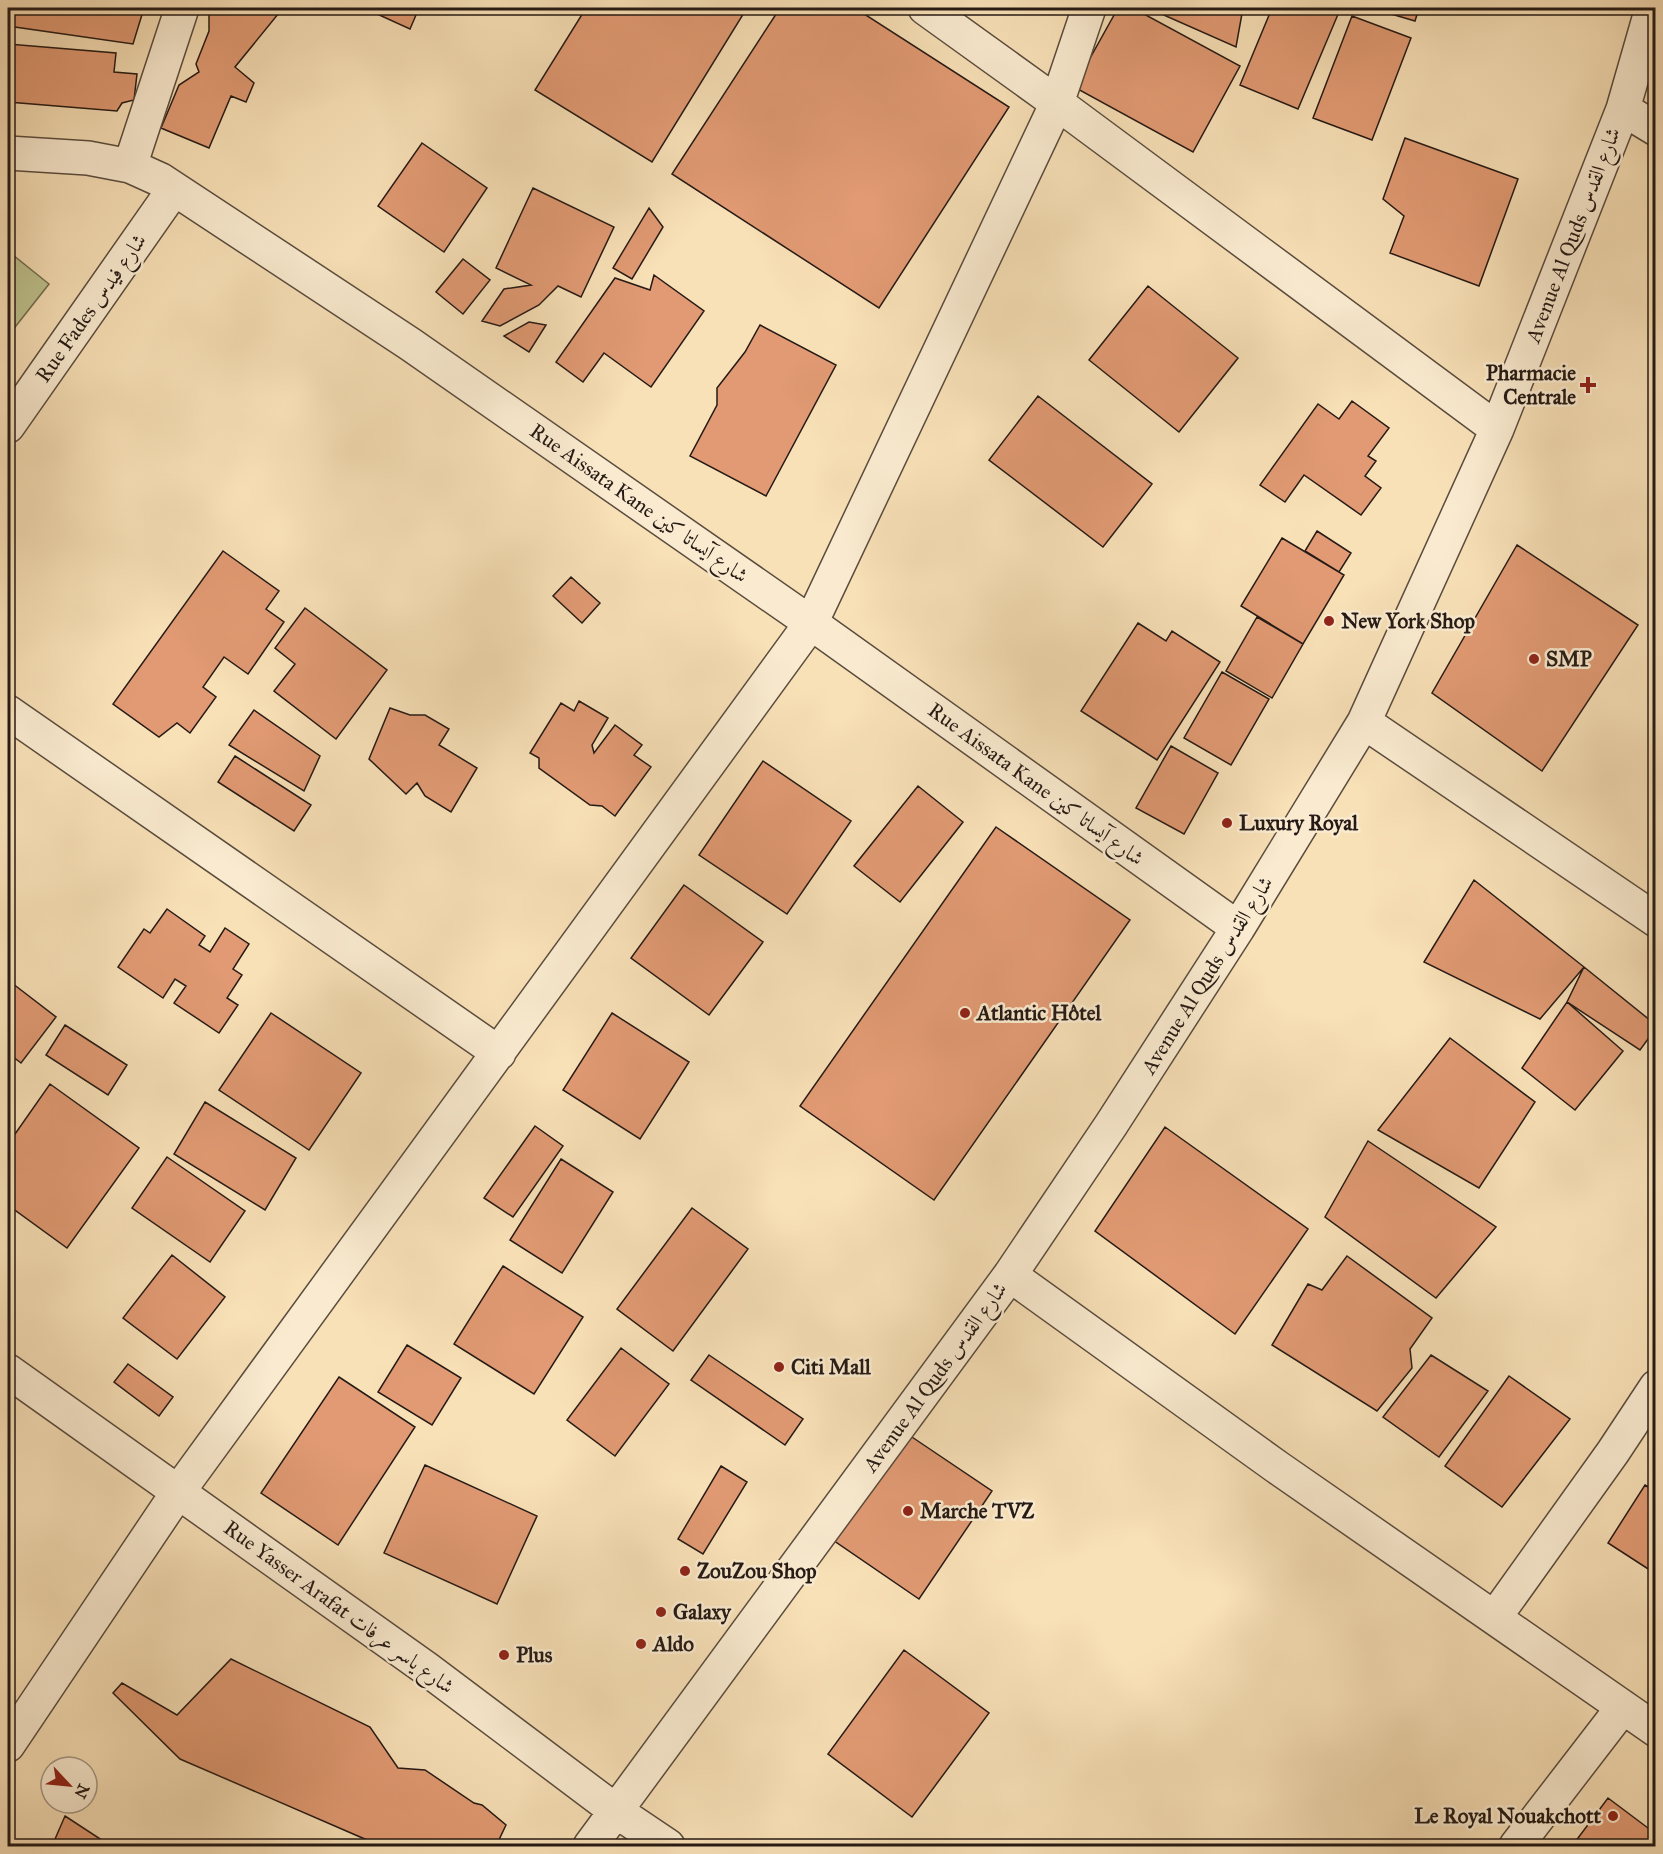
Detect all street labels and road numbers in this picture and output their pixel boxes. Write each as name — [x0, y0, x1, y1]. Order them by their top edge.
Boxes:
street label: Avenue Al Quds شارع القدس — [1520, 124, 1631, 349]
street label: Rue Fades شارع فيدس — [30, 229, 156, 390]
street label: Rue Aissata Kane شارع آيساتا كين — [522, 418, 753, 593]
street label: Rue Aissata Kane شارع آيساتا كين — [920, 697, 1149, 875]
street label: Avenue Al Quds شارع القدس — [1135, 871, 1283, 1082]
street label: Avenue Al Quds شارع القدس — [857, 1277, 1017, 1481]
street label: Rue Yasser Arafat شارع ياسر عرفات — [216, 1515, 459, 1703]

